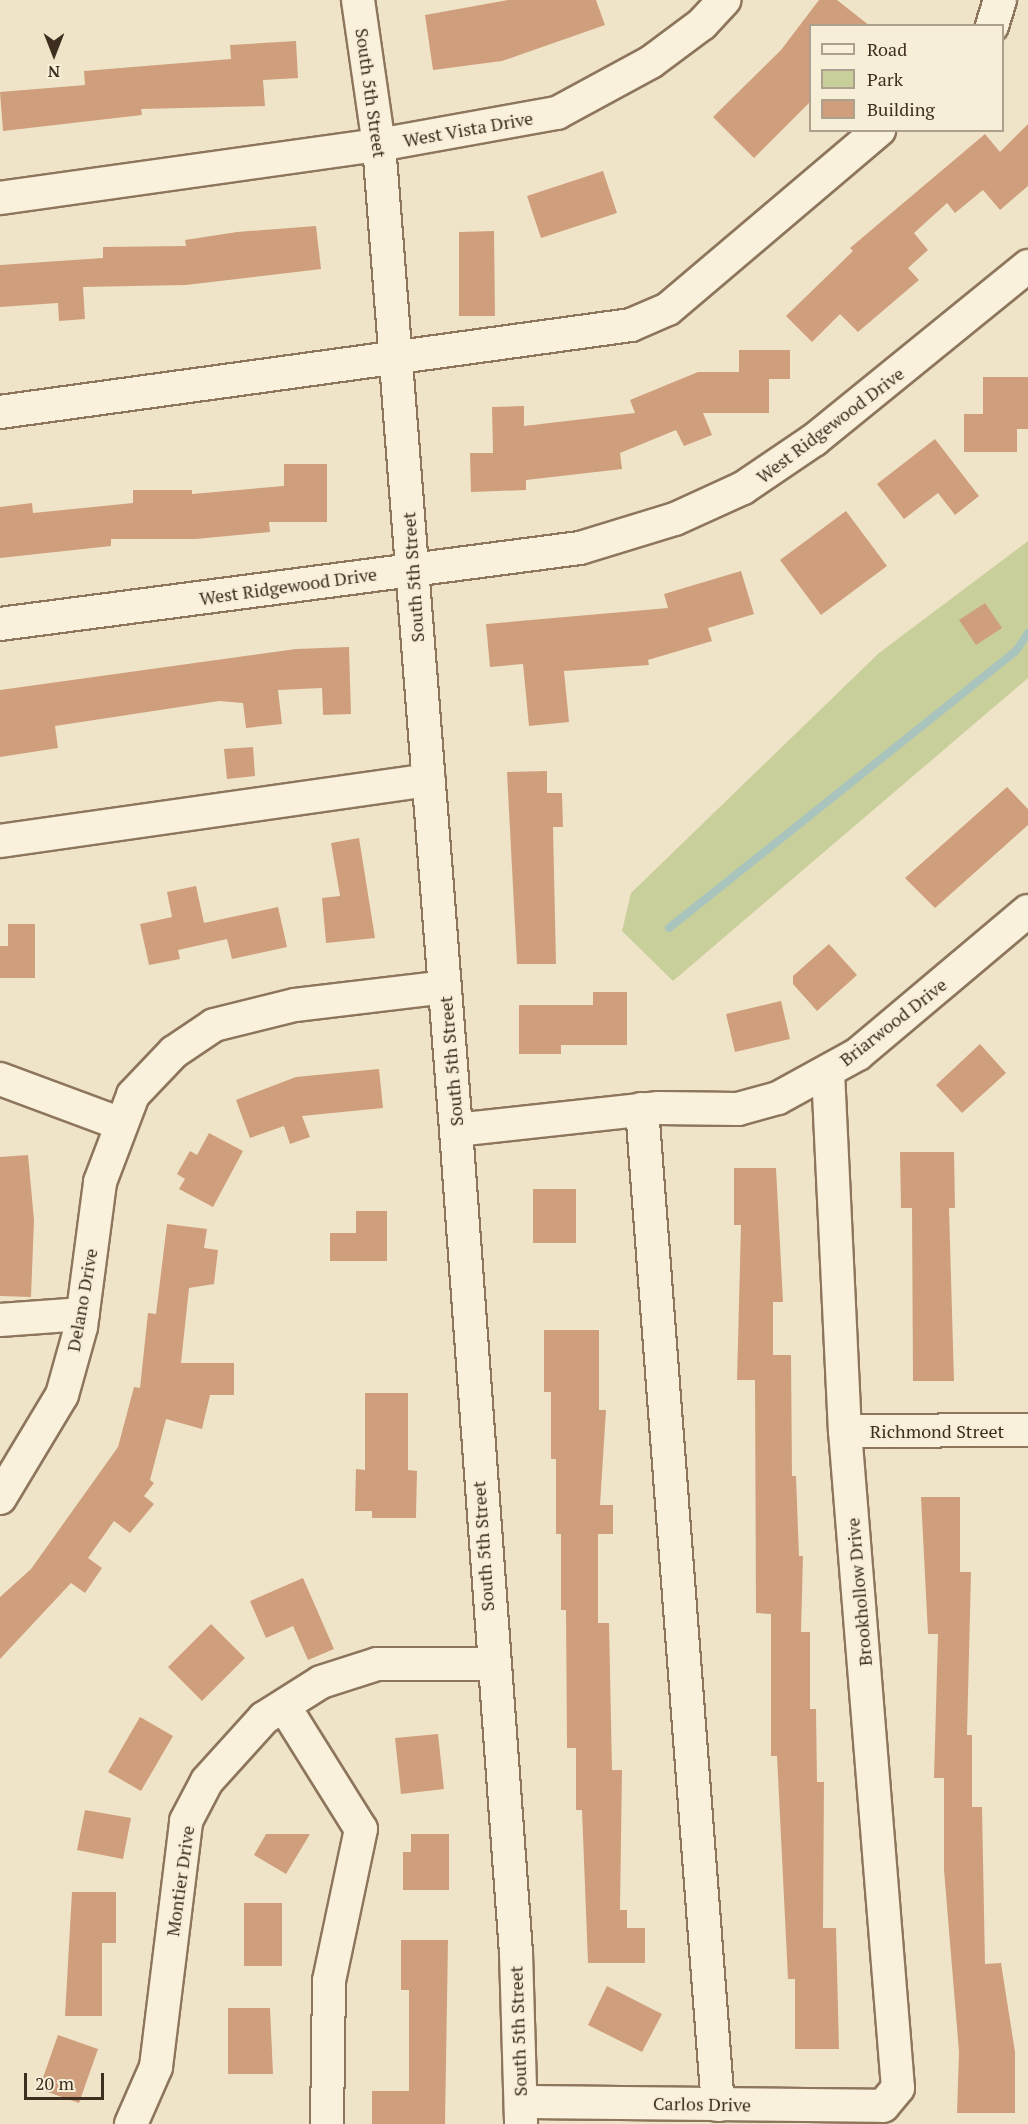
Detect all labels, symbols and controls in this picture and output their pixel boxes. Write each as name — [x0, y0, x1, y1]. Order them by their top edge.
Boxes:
north arrow — [24, 24, 84, 84]
legend — [809, 24, 1004, 132]
street label: South 5th Street — [351, 27, 391, 159]
text: Road — [867, 37, 907, 61]
text: N — [48, 61, 60, 83]
text: Park — [867, 67, 903, 91]
text: Building — [867, 97, 935, 121]
street label: West Vista Drive — [401, 107, 535, 151]
street label: West Ridgewood Drive — [752, 363, 908, 487]
street label: South 5th Street — [398, 511, 428, 643]
street label: West Ridgewood Drive — [198, 563, 378, 609]
street label: Briarwood Drive — [835, 974, 951, 1070]
street label: South 5th Street — [435, 995, 467, 1127]
street label: Delano Drive — [62, 1247, 102, 1353]
street label: Richmond Street — [870, 1420, 1004, 1442]
street label: South 5th Street — [468, 1480, 498, 1612]
street label: Brookhollow Drive — [842, 1517, 876, 1667]
street label: Montier Drive — [162, 1824, 198, 1938]
street label: South 5th Street — [505, 1965, 531, 2097]
scale bar — [27, 2061, 106, 2099]
text: 20 m — [35, 2071, 74, 2095]
street label: Carlos Drive — [653, 2092, 751, 2116]

